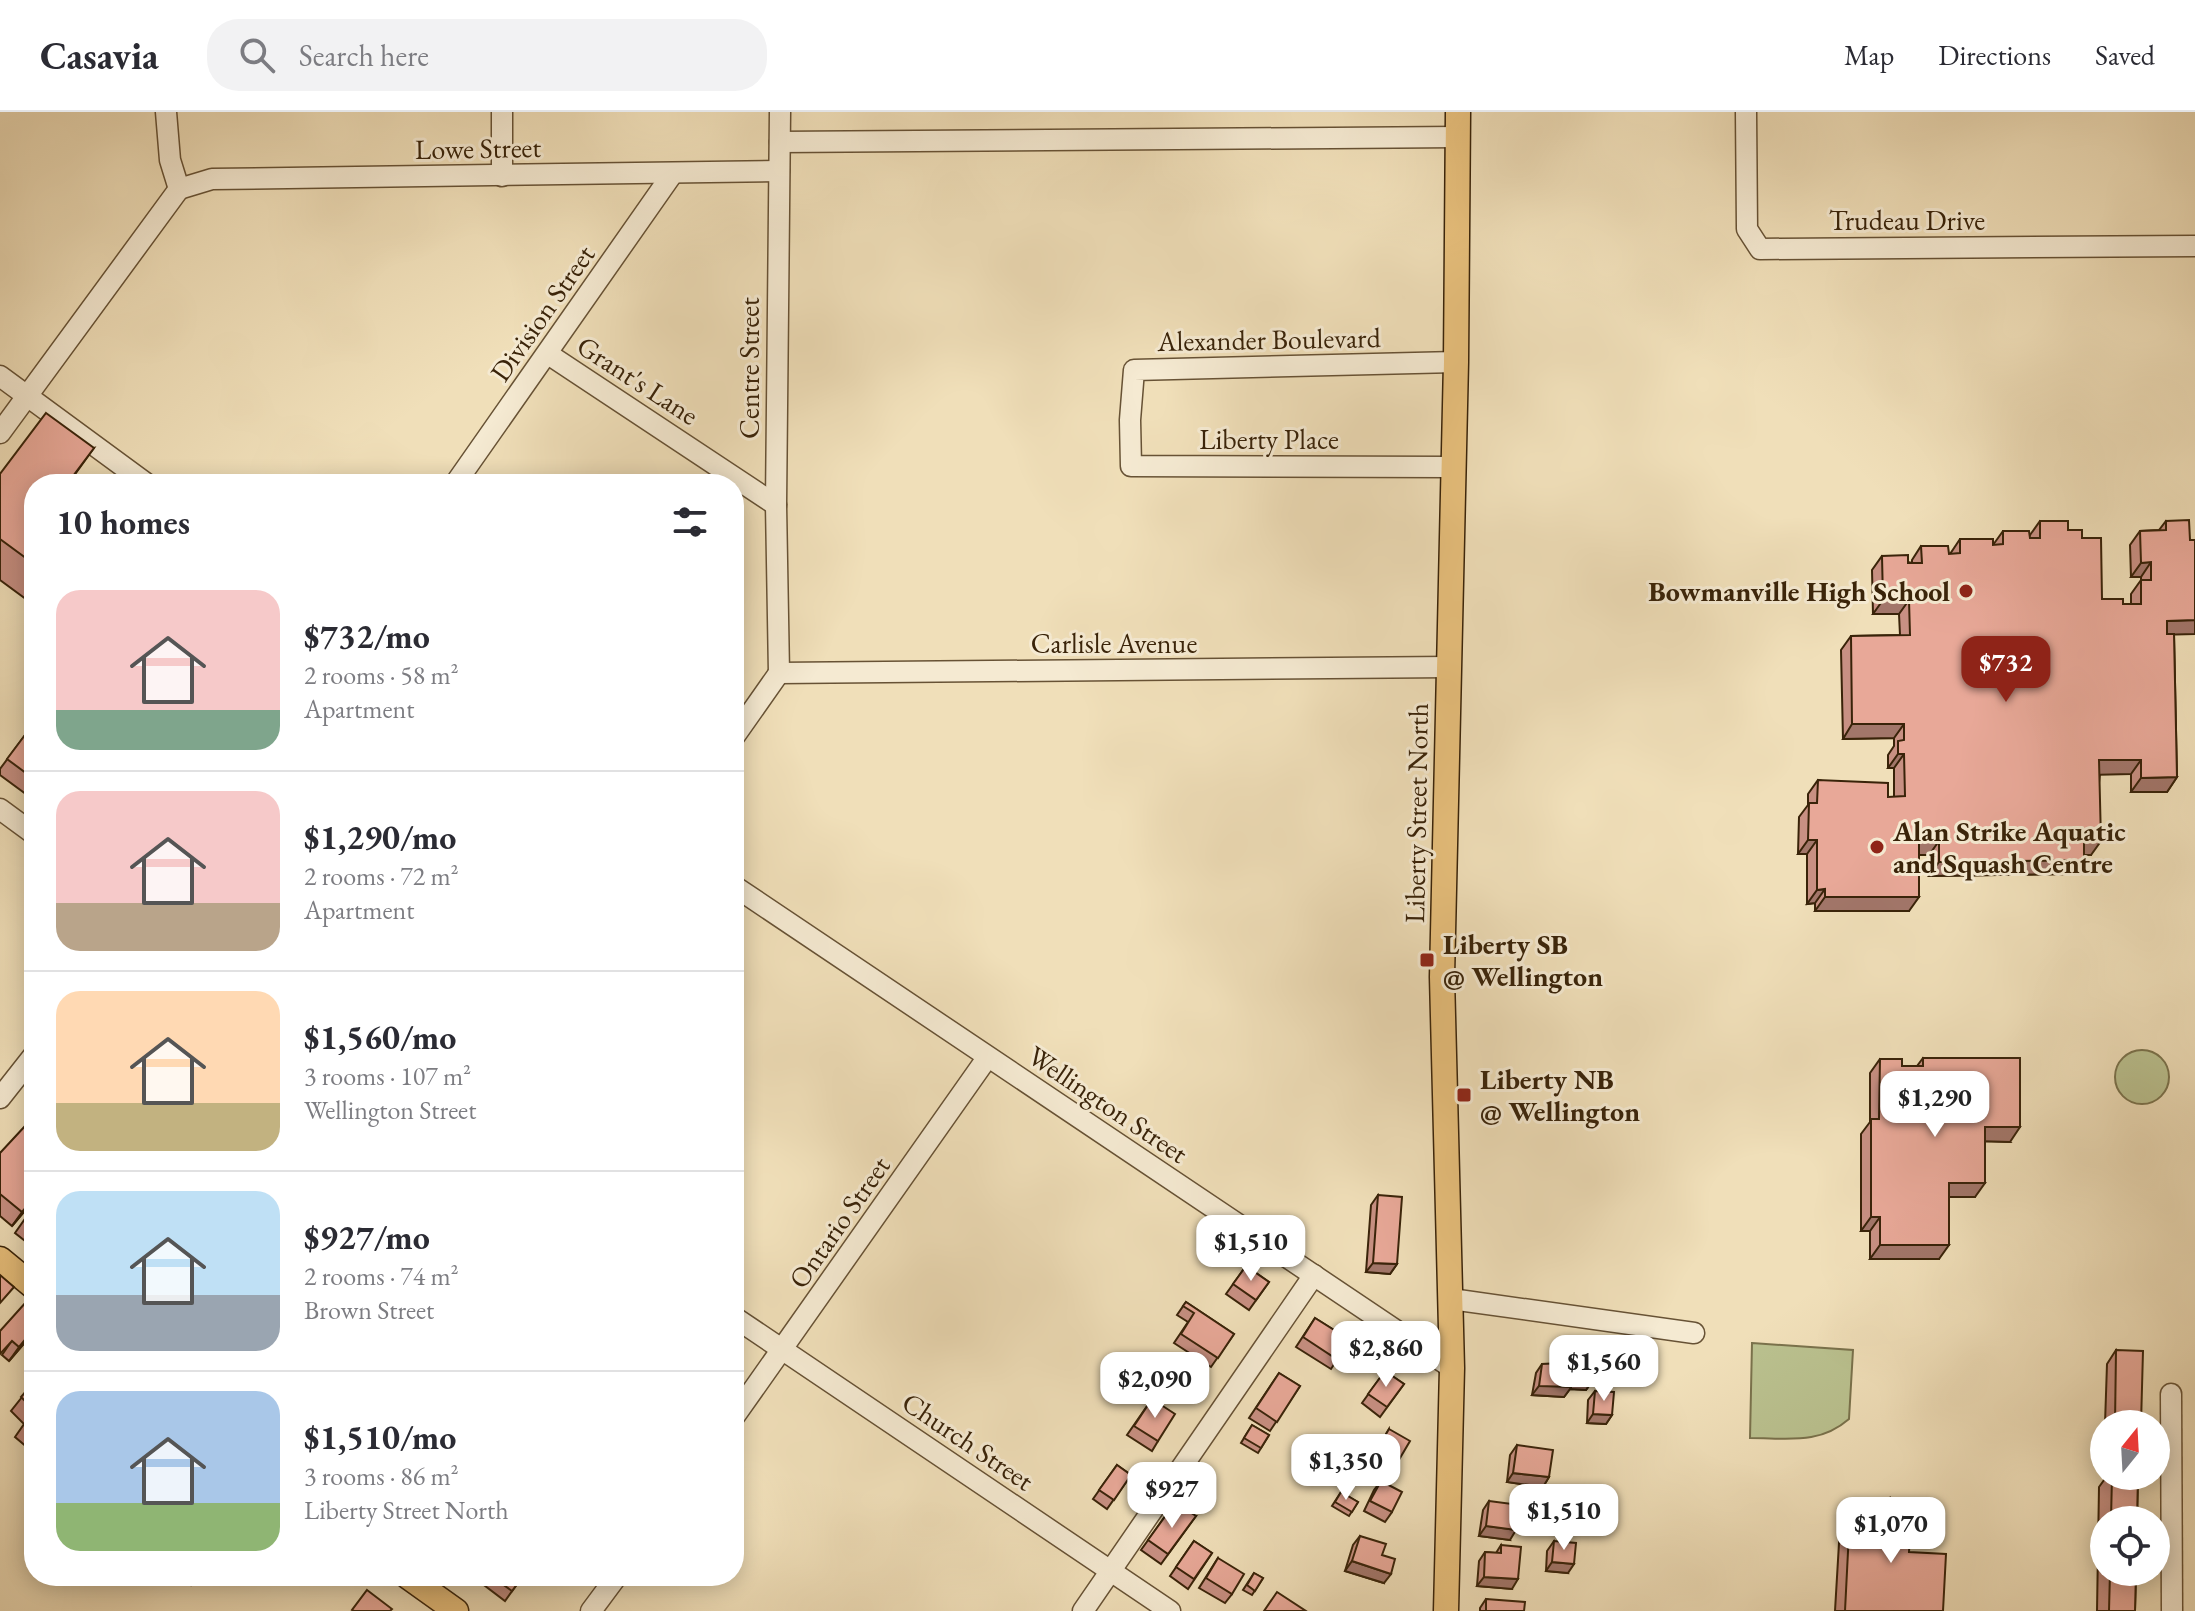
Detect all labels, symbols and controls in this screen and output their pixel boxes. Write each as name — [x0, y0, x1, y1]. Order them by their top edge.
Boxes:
search box — [207, 19, 767, 91]
text: Casavia — [40, 31, 159, 80]
icon: search — [235, 33, 279, 77]
text: Search here — [299, 36, 429, 75]
text: Map — [1844, 37, 1894, 73]
text: Directions — [1938, 37, 2051, 73]
text: Saved — [2095, 37, 2155, 73]
street label: Lowe Street — [415, 129, 542, 167]
street label: Trudeau Drive — [1829, 202, 1985, 238]
street label: Division Street — [482, 237, 602, 388]
street label: Centre Street — [731, 297, 767, 439]
street label: Alexander Boulevard — [1156, 319, 1382, 359]
street label: Grant's Lane — [570, 327, 706, 433]
street label: Liberty Place — [1199, 421, 1339, 457]
text: 10 homes — [56, 500, 190, 544]
icon: filters — [668, 500, 712, 544]
place label: Bowmanville High School — [1648, 573, 1950, 609]
marker: Bowmanville High School — [1957, 582, 1975, 600]
text: $732/mo — [304, 614, 430, 658]
icon: home — [120, 622, 216, 718]
street label: Carlisle Avenue — [1031, 625, 1197, 661]
pin: $732 — [1959, 636, 2053, 704]
text: $732 — [1979, 645, 2033, 679]
text: 2 rooms · 58 m² — [304, 658, 459, 692]
text: Apartment — [304, 692, 414, 726]
street label: Liberty Street North — [1396, 703, 1436, 923]
place label: Alan Strike Aquatic and Squash Centre — [1892, 813, 2126, 881]
text: $1,290/mo — [304, 815, 456, 859]
icon: home — [120, 823, 216, 919]
marker: Alan Strike Aquatic and Squash Centre — [1868, 838, 1886, 856]
text: 2 rooms · 72 m² — [304, 859, 459, 893]
text: Apartment — [304, 893, 414, 927]
place label: Liberty SB @ Wellington — [1443, 926, 1603, 994]
marker: Liberty SB @ Wellington — [1418, 951, 1436, 969]
text: $1,560/mo — [304, 1015, 456, 1059]
icon: home — [120, 1023, 216, 1119]
street label: Wellington Street — [1021, 1037, 1195, 1171]
text: 3 rooms · 107 m² — [304, 1059, 471, 1093]
place label: Liberty NB @ Wellington — [1480, 1061, 1640, 1129]
pin: $1,290 — [1870, 1071, 2000, 1139]
text: $1,290 — [1898, 1080, 1972, 1114]
marker: Liberty NB @ Wellington — [1455, 1086, 1473, 1104]
text: Wellington Street — [304, 1093, 476, 1127]
street label: Ontario Street — [780, 1149, 898, 1295]
text: $927/mo — [304, 1215, 430, 1259]
pin: $1,510 — [1186, 1215, 1316, 1283]
icon: home — [120, 1223, 216, 1319]
text: $1,510 — [1214, 1224, 1288, 1258]
text: 2 rooms · 74 m² — [304, 1259, 459, 1293]
text: Brown Street — [304, 1293, 434, 1327]
pin: $2,860 — [1321, 1321, 1451, 1389]
text: $2,860 — [1349, 1330, 1423, 1364]
pin: $1,560 — [1539, 1335, 1669, 1403]
text: $1,560 — [1567, 1344, 1641, 1378]
pin: $2,090 — [1090, 1352, 1220, 1420]
text: $2,090 — [1118, 1361, 1192, 1395]
street label: Church Street — [895, 1384, 1041, 1498]
north arrow — [2090, 1410, 2170, 1490]
map controls — [2090, 1410, 2170, 1586]
text: $1,510/mo — [304, 1415, 456, 1459]
icon: home — [120, 1423, 216, 1519]
pin: $1,350 — [1281, 1434, 1411, 1502]
text: $1,350 — [1309, 1443, 1383, 1477]
text: 3 rooms · 86 m² — [304, 1459, 459, 1493]
pin: $927 — [1125, 1462, 1219, 1530]
text: $927 — [1145, 1471, 1199, 1505]
pin: $1,510 — [1499, 1484, 1629, 1552]
text: Liberty Street North — [304, 1493, 509, 1527]
text: $1,510 — [1527, 1493, 1601, 1527]
pin: $1,070 — [1826, 1497, 1956, 1565]
text: $1,070 — [1854, 1506, 1928, 1540]
button: locate — [2090, 1506, 2170, 1586]

